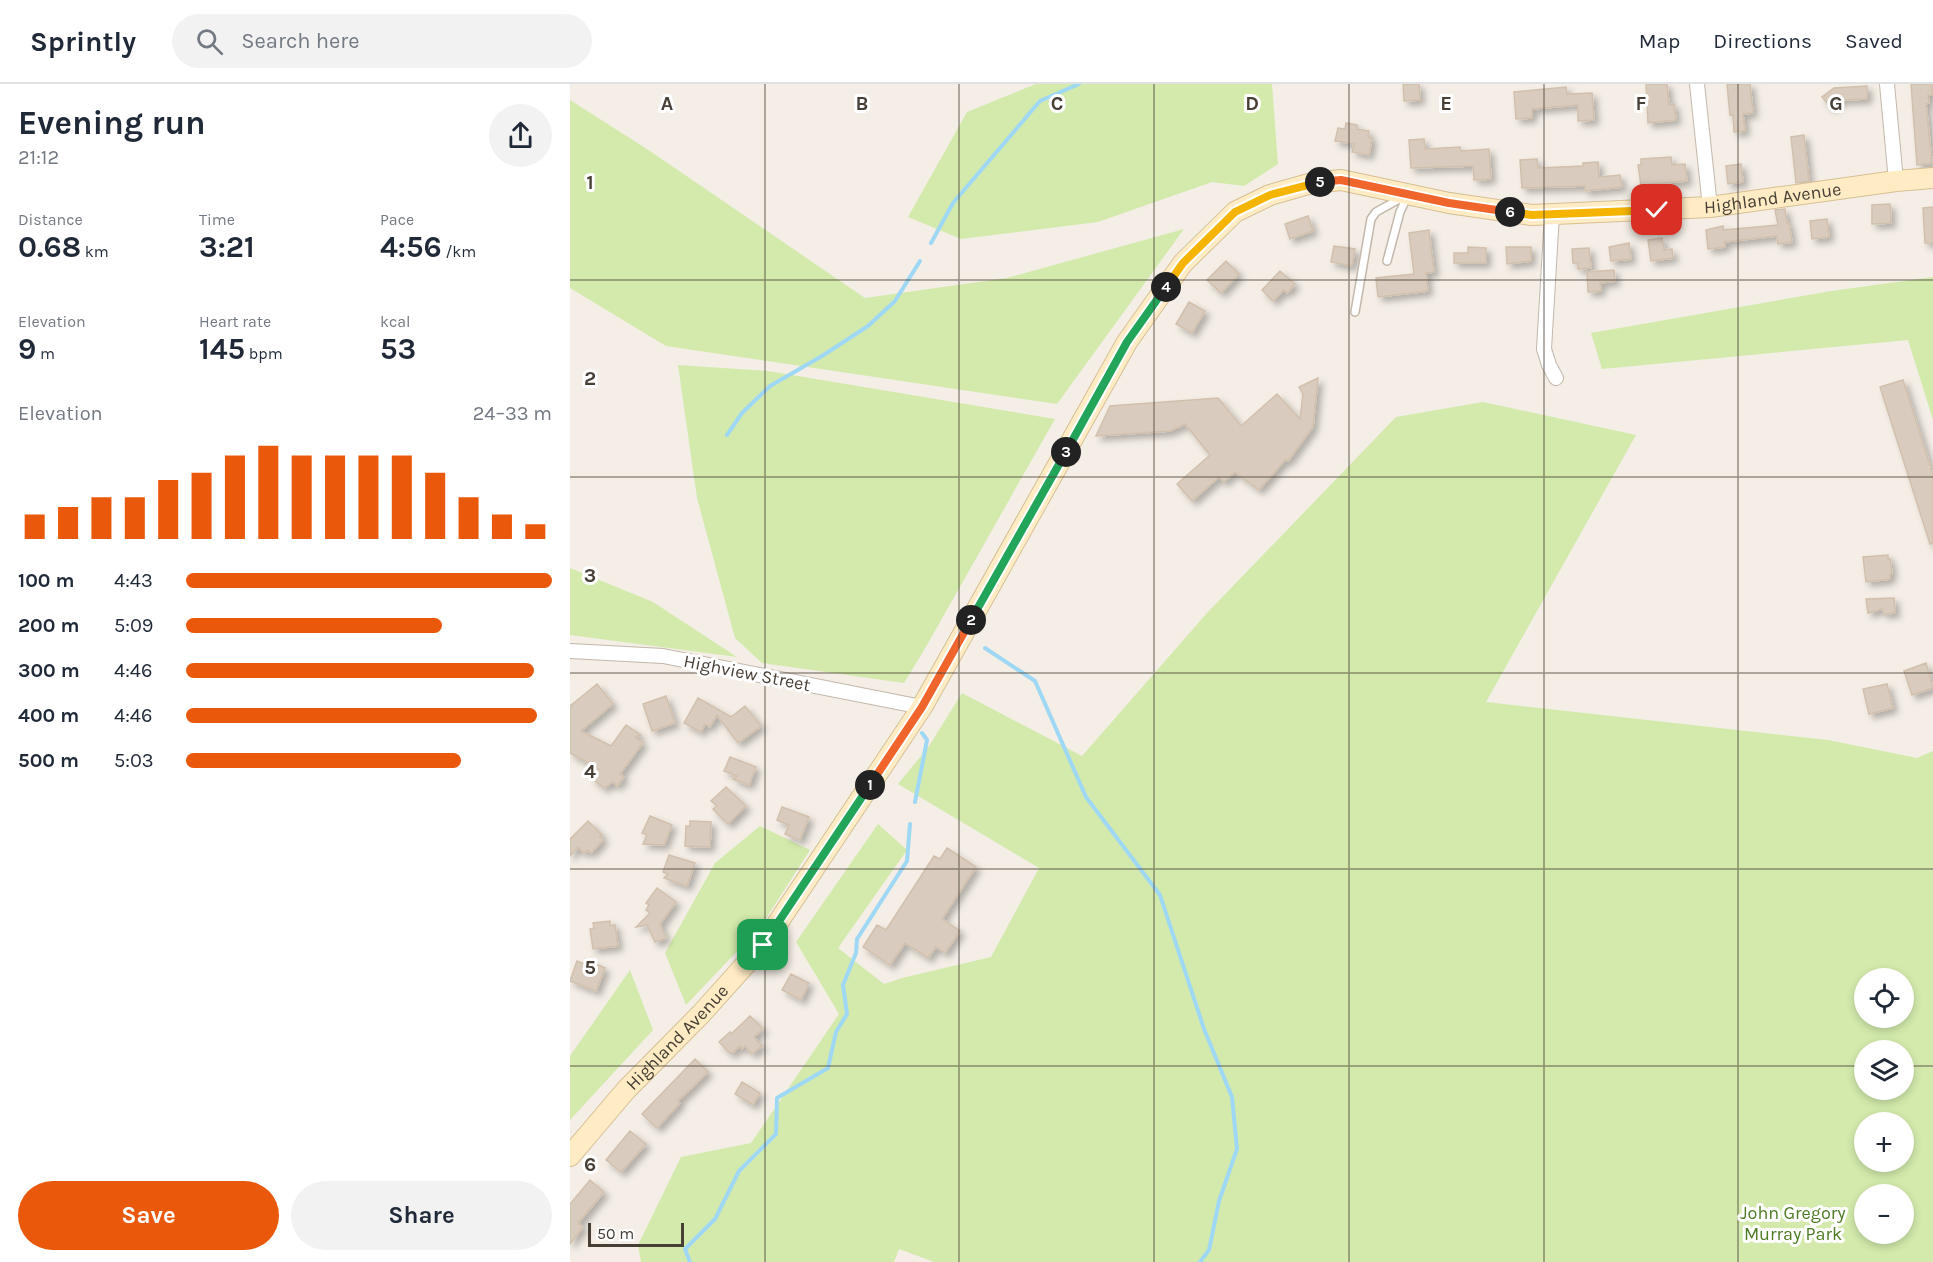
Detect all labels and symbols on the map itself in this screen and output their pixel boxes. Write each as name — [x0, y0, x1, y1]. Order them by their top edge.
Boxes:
text: A — [661, 92, 674, 115]
text: B — [856, 92, 868, 115]
text: C — [1051, 92, 1063, 115]
text: D — [1245, 92, 1259, 115]
text: E — [1440, 92, 1452, 115]
text: F — [1636, 92, 1647, 115]
text: G — [1829, 92, 1843, 115]
pin: 5 — [1305, 167, 1335, 197]
text: 1 — [586, 171, 594, 194]
street label: Highland Avenue — [1703, 178, 1843, 218]
pin — [1631, 184, 1682, 235]
pin: 6 — [1495, 197, 1525, 227]
pin: 4 — [1151, 272, 1181, 302]
text: 2 — [584, 367, 596, 390]
pin: 3 — [1051, 437, 1081, 467]
text: 3 — [584, 564, 596, 587]
pin: 2 — [956, 605, 986, 635]
street label: Highview Street — [682, 650, 813, 696]
text: 4 — [584, 760, 596, 783]
pin: 1 — [855, 770, 885, 800]
pin — [737, 919, 788, 970]
text: 5 — [584, 956, 596, 979]
street label: Highland Avenue — [621, 980, 733, 1095]
text: 6 — [584, 1153, 596, 1176]
park label: John Gregory Murray Park — [1740, 1202, 1846, 1245]
scale bar — [588, 1220, 684, 1248]

